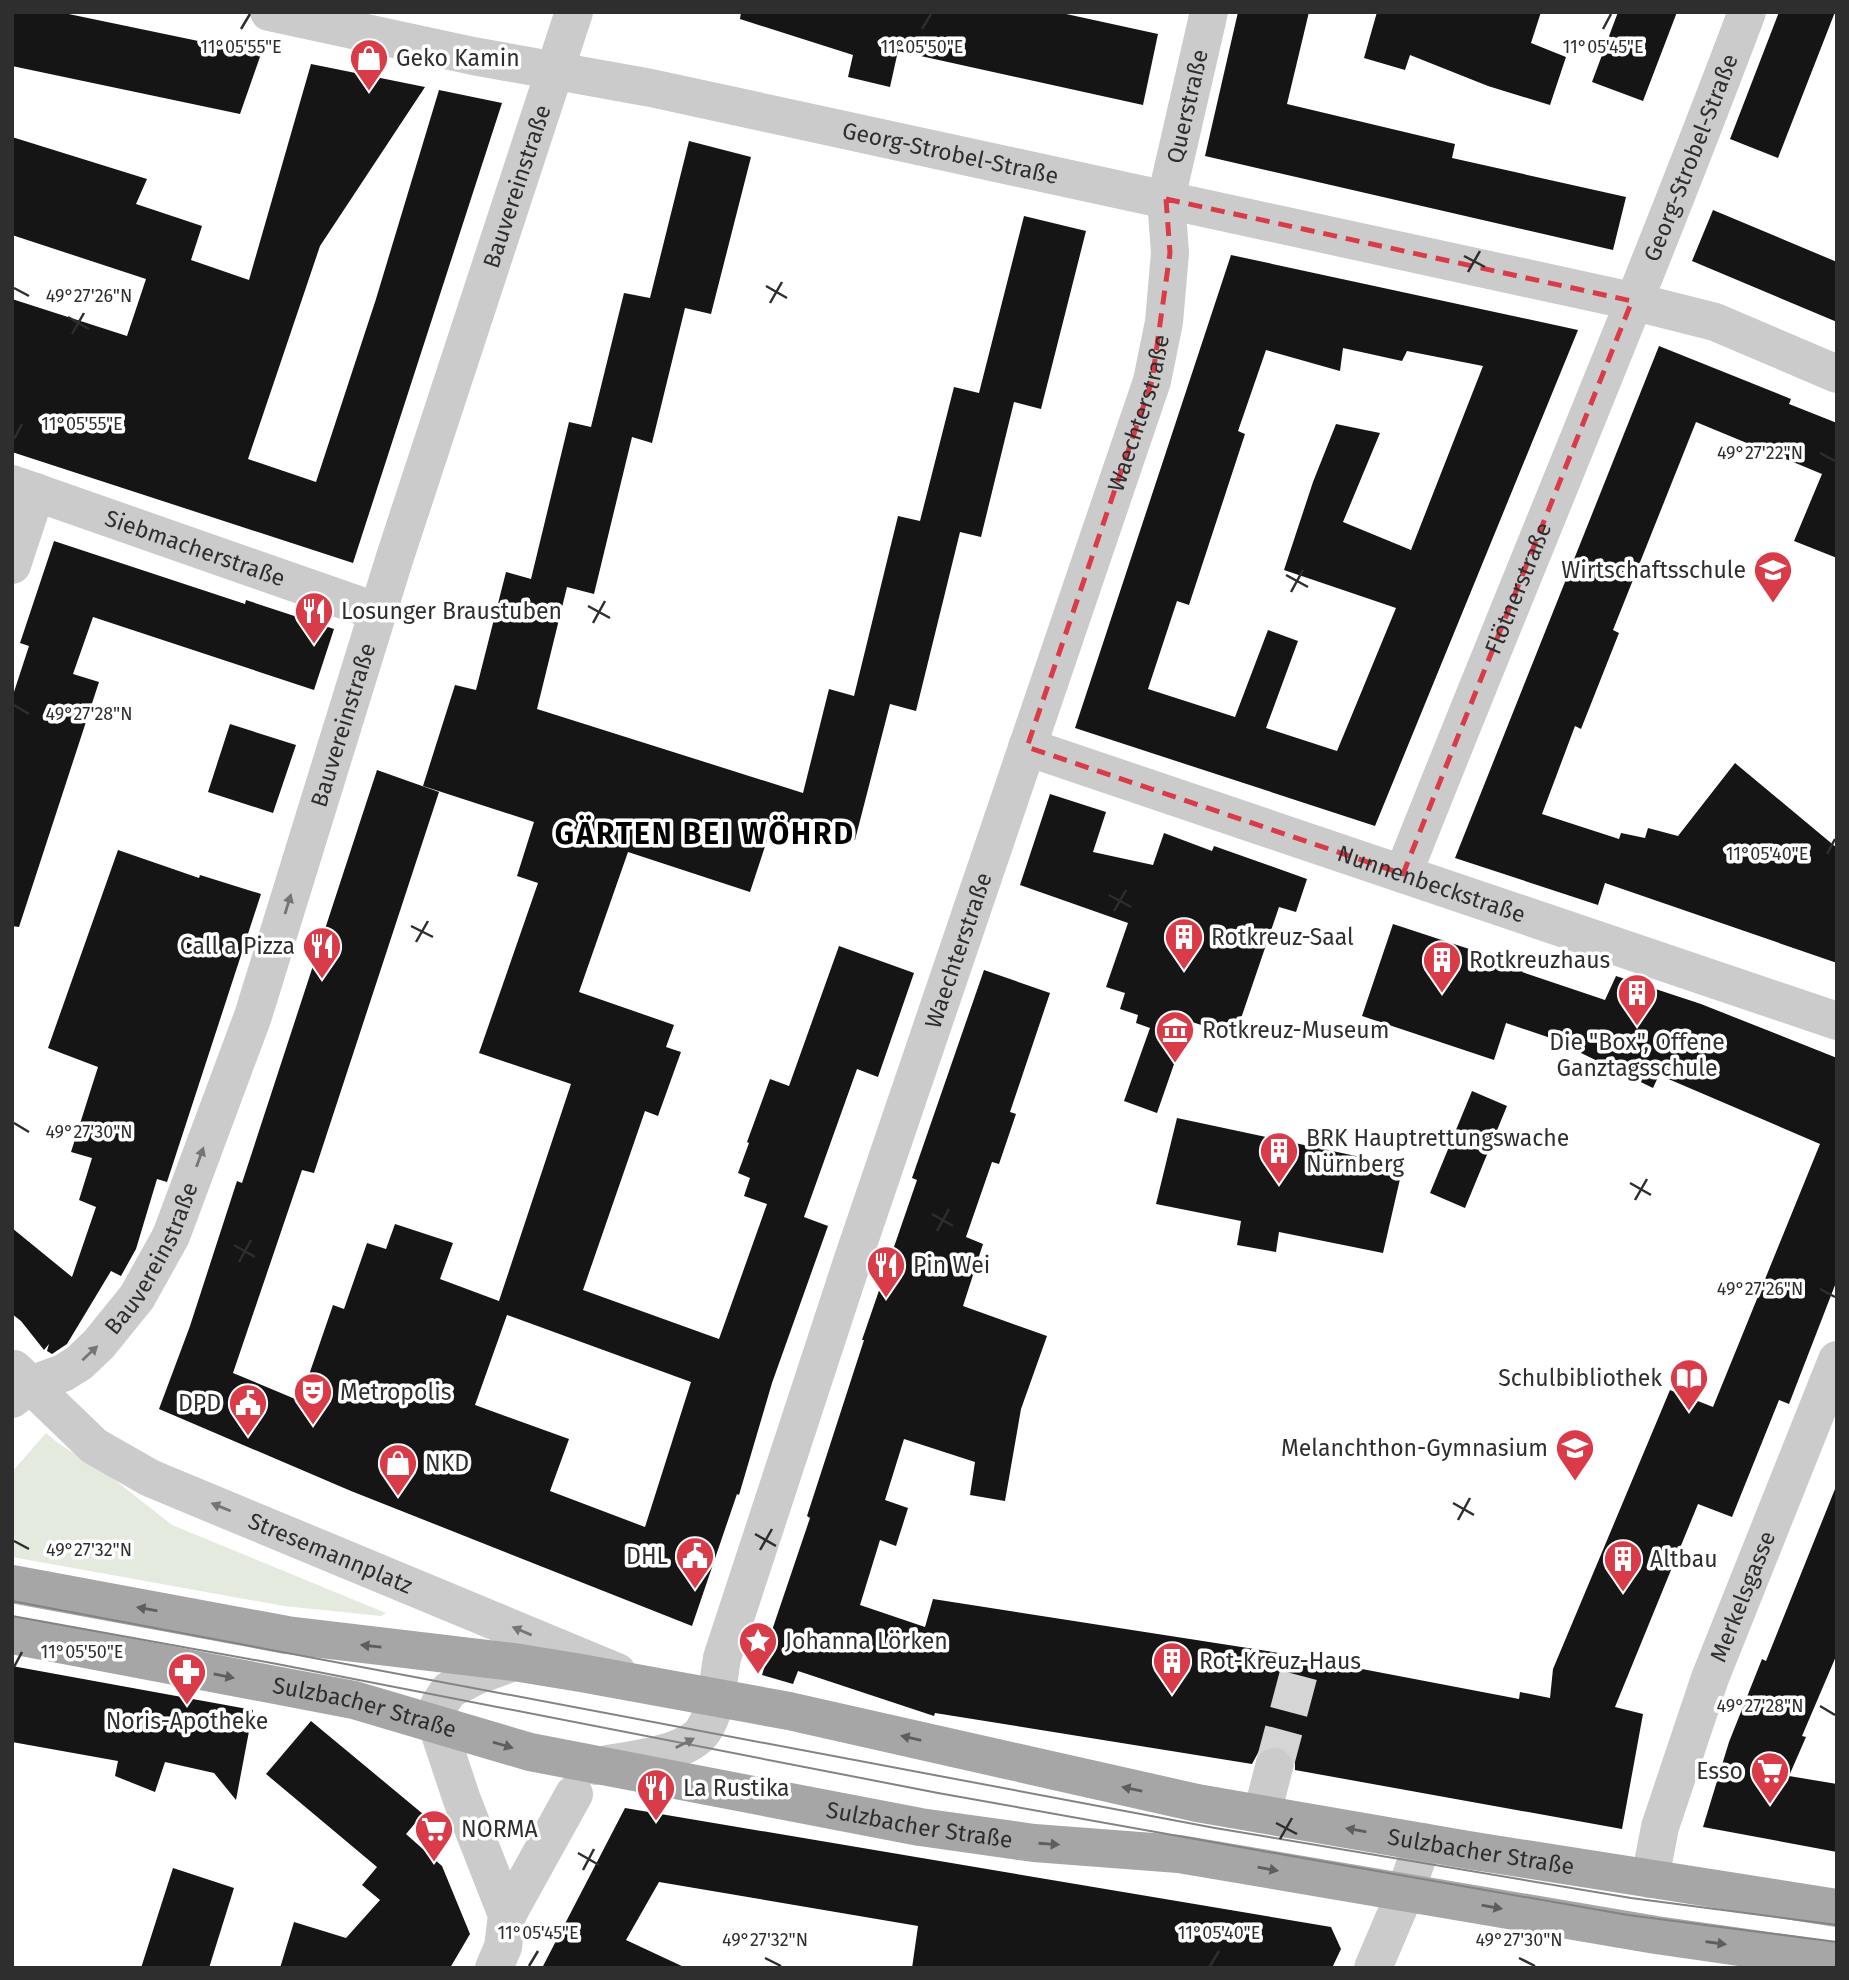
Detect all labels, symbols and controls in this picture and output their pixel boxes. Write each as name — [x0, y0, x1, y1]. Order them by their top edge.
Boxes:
text: 11°05'55"E — [200, 36, 282, 58]
text: 11°05'50"E — [881, 36, 963, 58]
text: 11°05'45"E — [1562, 36, 1644, 58]
shop icon: Geko Kamin — [348, 37, 390, 92]
place label: Geko Kamin — [396, 44, 520, 72]
street label: Querstraße — [1161, 47, 1214, 166]
street label: Georg-Strobel-Straße — [1638, 50, 1744, 265]
street label: Bauvereinstraße — [477, 101, 557, 272]
street label: Georg-Strobel-Straße — [840, 116, 1061, 190]
text: 49°27'26"N — [46, 285, 132, 307]
street label: Waechterstraße — [1101, 332, 1175, 495]
text: 11°05'55"E — [41, 413, 123, 435]
text: 49°27'22"N — [1717, 442, 1803, 464]
street label: Siebmacherstraße — [101, 504, 289, 592]
street label: Flötnerstraße — [1479, 518, 1557, 658]
school or university icon: Wirtschaftsschule — [1752, 549, 1794, 604]
place label: Wirtschaftsschule — [1561, 556, 1746, 584]
restaurant icon: Losunger Braustuben — [293, 590, 335, 645]
place label: Losunger Braustuben — [341, 597, 562, 625]
street label: Bauvereinstraße — [304, 640, 381, 810]
text: 49°27'28"N — [46, 703, 132, 725]
district label: GÄRTEN BEI WÖHRD — [555, 815, 855, 852]
street label: Nunnenbeckstraße — [1334, 839, 1529, 929]
text: 11°05'40"E — [1726, 843, 1808, 865]
street label: Waechterstraße — [919, 869, 998, 1032]
one-way arrow — [284, 893, 294, 914]
building icon: Rotkreuz-Saal — [1163, 916, 1205, 971]
place label: Rotkreuz-Saal — [1211, 923, 1354, 951]
restaurant icon: Call a Pizza — [301, 925, 343, 980]
place label: Call a Pizza — [180, 932, 295, 960]
building icon: Rotkreuzhaus — [1421, 939, 1463, 994]
place label: Rotkreuzhaus — [1469, 946, 1610, 974]
building icon: Die "Box", Offene Ganztagsschule — [1616, 972, 1658, 1027]
museum icon: Rotkreuz-Museum — [1154, 1009, 1196, 1064]
place label: Rotkreuz-Museum — [1202, 1016, 1389, 1044]
place label: Die "Box", Offene Ganztagsschule — [1549, 1028, 1725, 1082]
text: 49°27'30"N — [45, 1121, 133, 1143]
place label: BRK Hauptrettungswache Nürnberg — [1306, 1124, 1569, 1178]
building icon: BRK Hauptrettungswache Nürnberg — [1258, 1130, 1300, 1185]
one-way arrow — [195, 1147, 206, 1168]
street label: Bauvereinstraße — [98, 1178, 204, 1340]
restaurant icon: Pin Wei — [865, 1244, 907, 1299]
place label: Pin Wei — [913, 1251, 990, 1279]
text: 49°27'26"N — [1717, 1278, 1803, 1300]
one-way arrow — [81, 1345, 99, 1361]
library icon: Schulbibliothek — [1668, 1357, 1710, 1412]
place label: Schulbibliothek — [1498, 1364, 1662, 1392]
theatre icon: Metropolis — [292, 1371, 334, 1426]
place label: Metropolis — [340, 1378, 451, 1406]
public building icon: DPD — [227, 1382, 269, 1437]
place label: DPD — [178, 1389, 221, 1417]
school or university icon: Melanchthon-Gymnasium — [1554, 1427, 1596, 1482]
place label: Melanchthon-Gymnasium — [1281, 1434, 1548, 1462]
shop icon: NKD — [377, 1442, 419, 1497]
place label: NKD — [425, 1449, 469, 1477]
one-way arrow — [210, 1501, 231, 1512]
street label: Stresemannplatz — [244, 1506, 417, 1600]
street label: Merkelsgasse — [1704, 1527, 1781, 1666]
public building icon: DHL — [674, 1535, 716, 1590]
building icon: Altbau — [1602, 1538, 1644, 1593]
text: 49°27'32"N — [46, 1539, 132, 1561]
place label: DHL — [626, 1542, 668, 1570]
place label: Altbau — [1650, 1545, 1718, 1573]
one-way arrow — [136, 1603, 158, 1614]
place icon: Johanna Lörken — [737, 1620, 779, 1675]
one-way arrow — [511, 1625, 532, 1636]
place label: Johanna Lörken — [785, 1627, 948, 1655]
one-way arrow — [360, 1640, 382, 1651]
building icon: Rot-Kreuz-Haus — [1151, 1640, 1193, 1695]
text: 11°05'50"E — [41, 1641, 123, 1663]
place label: Rot-Kreuz-Haus — [1199, 1647, 1361, 1675]
pharmacy icon: Noris-Apotheke — [166, 1651, 208, 1706]
one-way arrow — [213, 1671, 235, 1682]
street label: Sulzbacher Straße — [270, 1671, 460, 1744]
text: 49°27'28"N — [1717, 1695, 1803, 1717]
place label: Noris-Apotheke — [106, 1707, 268, 1735]
one-way arrow — [900, 1733, 922, 1744]
one-way arrow — [675, 1738, 695, 1749]
one-way arrow — [492, 1740, 513, 1750]
supermarket icon: Esso — [1749, 1750, 1791, 1805]
place label: Esso — [1696, 1757, 1743, 1785]
restaurant icon: La Rustika — [635, 1767, 677, 1822]
place label: La Rustika — [683, 1774, 790, 1802]
one-way arrow — [1121, 1784, 1143, 1795]
street label: Sulzbacher Straße — [824, 1795, 1015, 1854]
supermarket icon: NORMA — [413, 1808, 455, 1863]
place label: NORMA — [461, 1815, 538, 1843]
street label: Sulzbacher Straße — [1386, 1822, 1576, 1881]
one-way arrow — [1345, 1824, 1367, 1835]
one-way arrow — [1038, 1839, 1060, 1850]
one-way arrow — [1257, 1864, 1279, 1875]
one-way arrow — [1481, 1902, 1503, 1913]
text: 11°05'45"E — [497, 1922, 579, 1944]
text: 11°05'40"E — [1178, 1922, 1260, 1944]
text: 49°27'32"N — [722, 1929, 808, 1951]
text: 49°27'30"N — [1475, 1929, 1563, 1951]
one-way arrow — [1706, 1938, 1728, 1949]

